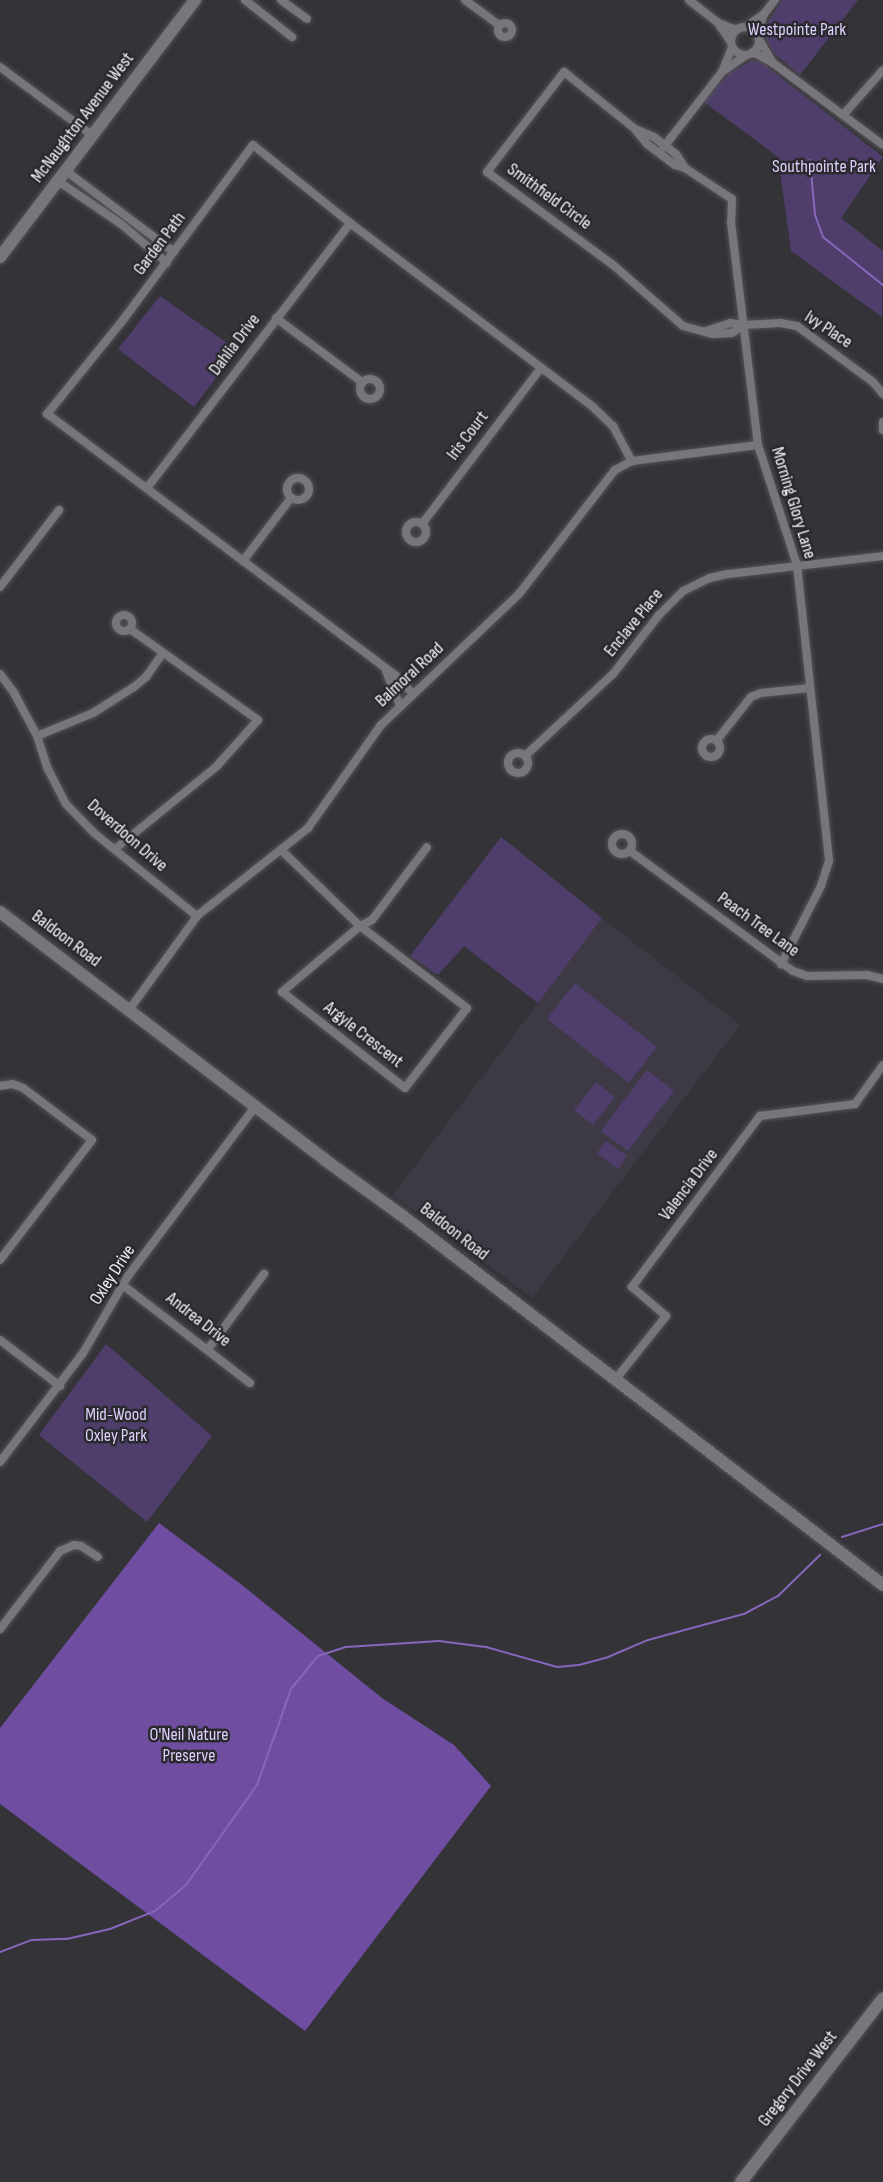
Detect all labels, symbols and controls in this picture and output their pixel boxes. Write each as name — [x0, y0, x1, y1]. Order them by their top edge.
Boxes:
park label: Westpointe Park — [748, 19, 846, 41]
street label: McNaughton Avenue West — [27, 49, 139, 187]
park label: Southpointe Park — [772, 156, 876, 178]
street label: Smithfield Circle — [502, 159, 596, 235]
street label: Garden Path — [129, 208, 191, 280]
street label: Ivy Place — [800, 307, 856, 353]
street label: Dahlia Drive — [205, 310, 265, 380]
street label: Iris Court — [443, 407, 493, 465]
street label: Morning Glory Lane — [766, 445, 820, 561]
street label: Enclave Place — [600, 584, 668, 662]
street label: Balmoral Road — [371, 638, 449, 712]
street label: Doverdoon Drive — [82, 795, 172, 877]
street label: Peach Tree Lane — [713, 888, 803, 962]
street label: Baldoon Road — [27, 906, 105, 972]
street label: Argyle Crescent — [319, 997, 407, 1073]
street label: Valencia Drive — [655, 1145, 723, 1225]
street label: Baldoon Road — [415, 1198, 493, 1266]
street label: Oxley Drive — [86, 1241, 140, 1309]
street label: Andrea Drive — [161, 1288, 235, 1352]
park label: Mid-Wood Oxley Park — [85, 1405, 147, 1448]
park label: O'Neil Nature Preserve — [150, 1725, 228, 1768]
street label: Gregory Drive West — [754, 2027, 842, 2131]

